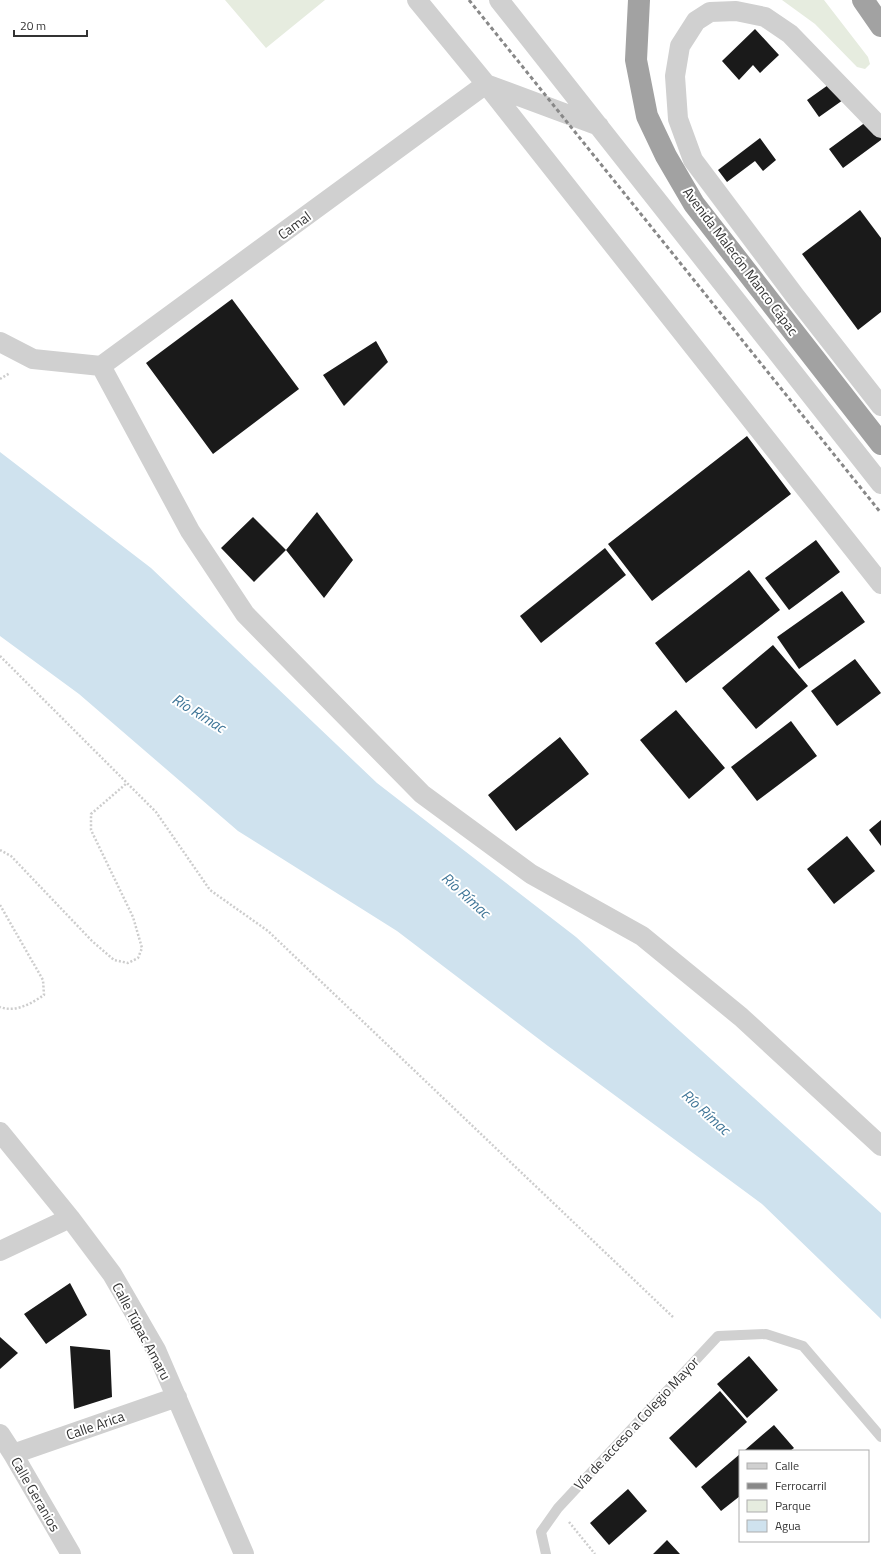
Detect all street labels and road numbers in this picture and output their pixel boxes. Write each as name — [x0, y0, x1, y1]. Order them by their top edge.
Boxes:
street label: Avenida Malecón Manco Cápac — [678, 182, 804, 340]
street label: Camal — [273, 206, 315, 244]
street label: Calle Túpac Amaru — [107, 1279, 177, 1383]
street label: Vía de acceso a Colegio Mayor — [568, 1352, 704, 1494]
street label: Calle Arica — [63, 1405, 127, 1445]
street label: Calle Geranios — [6, 1453, 66, 1535]

